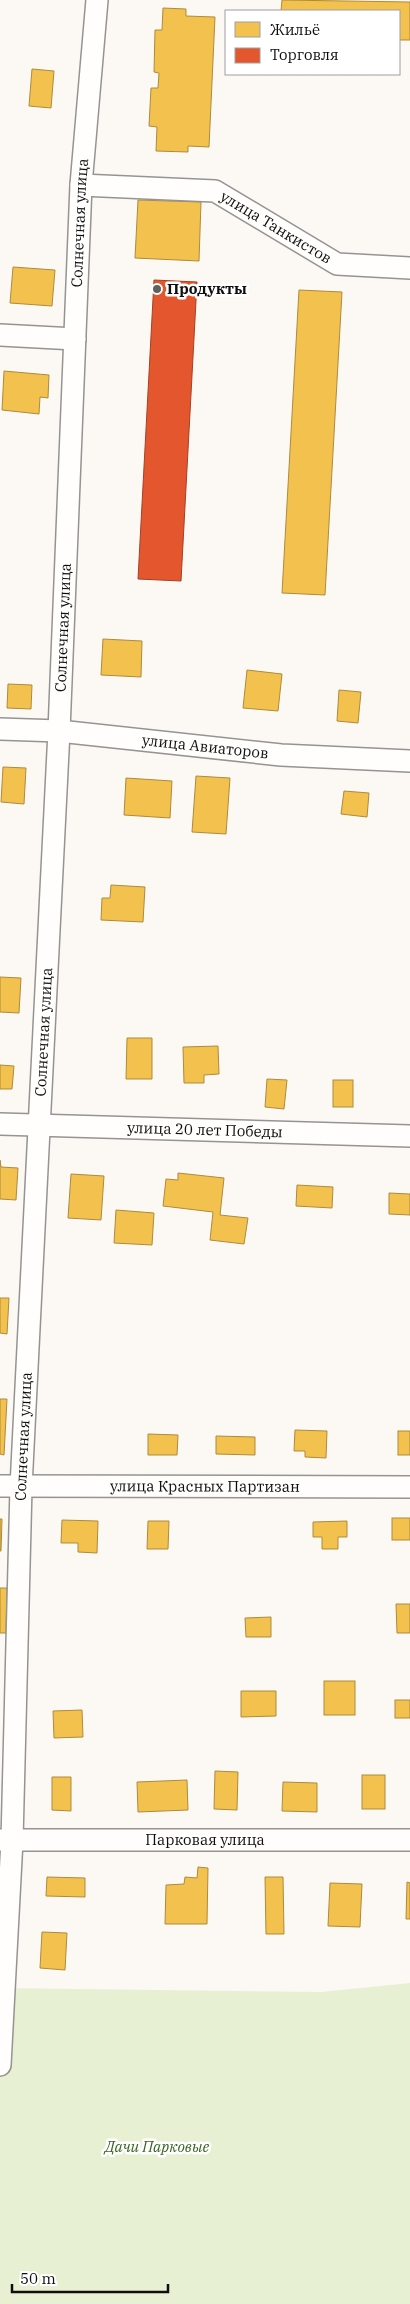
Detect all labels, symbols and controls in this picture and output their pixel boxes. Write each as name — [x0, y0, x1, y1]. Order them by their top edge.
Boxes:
legend — [225, 10, 400, 75]
text: Жильё — [270, 20, 320, 39]
text: Торговля — [270, 45, 339, 64]
street label: Солнечная улица — [67, 158, 92, 288]
street label: улица Танкистов — [217, 186, 335, 268]
place label: Продукты — [167, 279, 247, 298]
marker: Продукты — [151, 283, 163, 295]
street label: Солнечная улица — [51, 563, 75, 692]
street label: улица Авиаторов — [141, 730, 269, 763]
street label: Солнечная улица — [31, 967, 56, 1097]
street label: улица 20 лет Победы — [127, 1118, 283, 1141]
street label: Солнечная улица — [11, 1372, 36, 1501]
street label: улица Красных Партизан — [110, 1476, 300, 1496]
street label: Парковая улица — [145, 1830, 265, 1849]
park label: Дачи Парковые — [103, 2137, 210, 2156]
scale bar — [12, 2262, 169, 2294]
text: 50 m — [20, 2269, 56, 2288]

